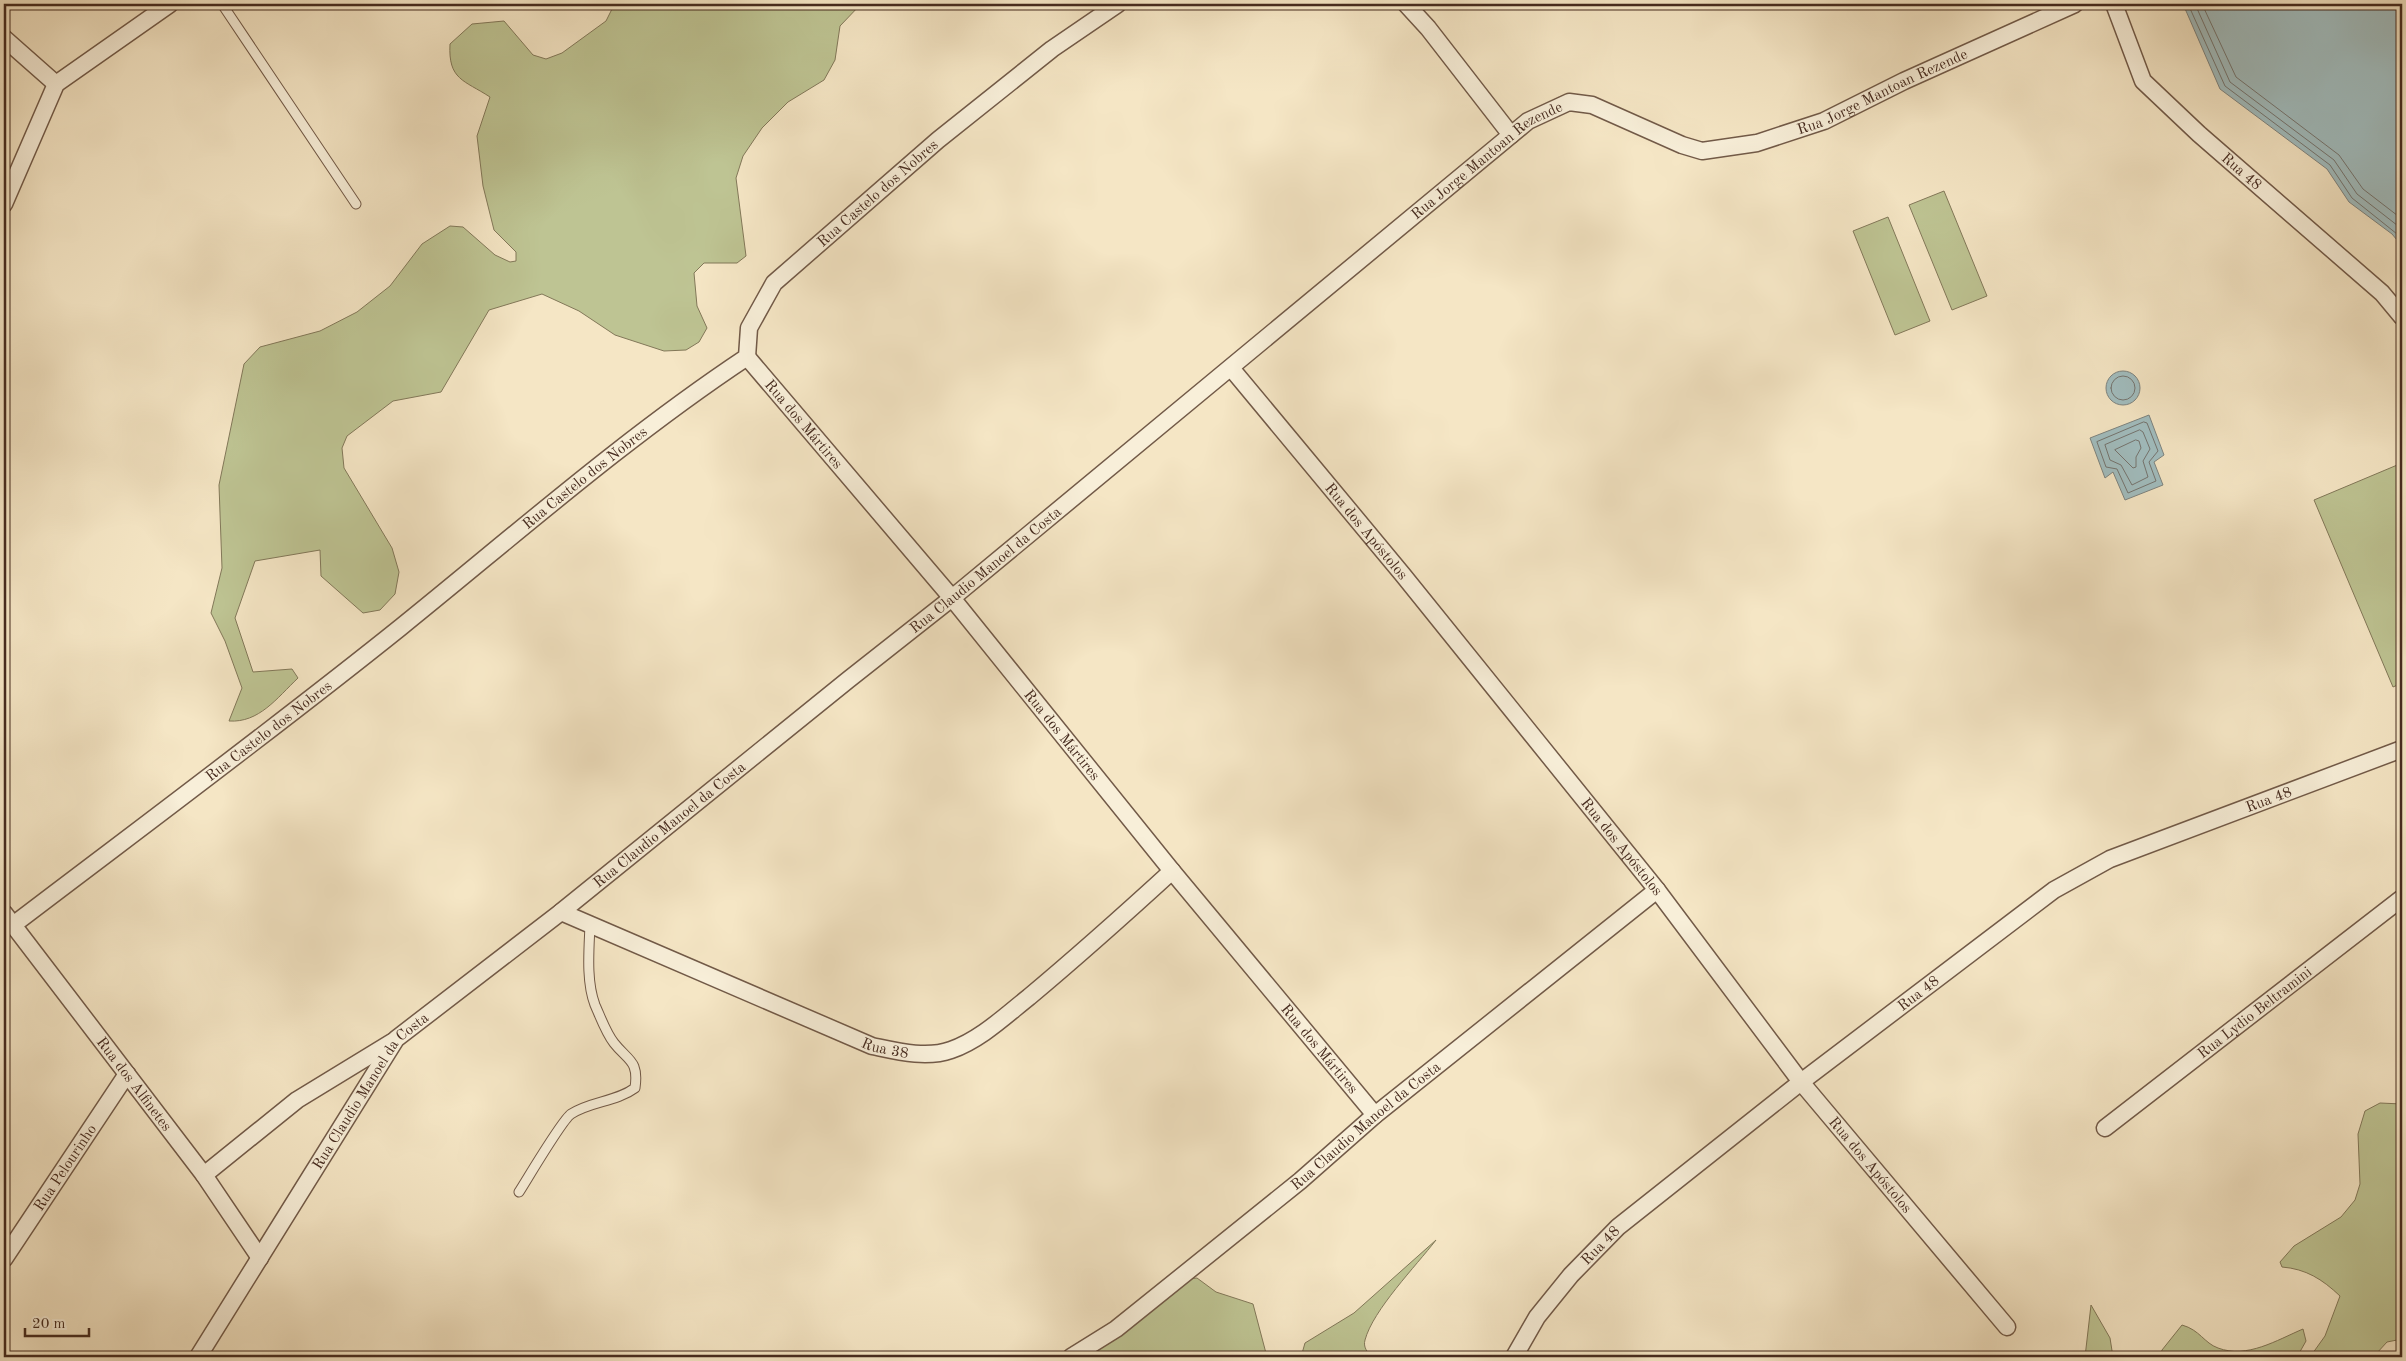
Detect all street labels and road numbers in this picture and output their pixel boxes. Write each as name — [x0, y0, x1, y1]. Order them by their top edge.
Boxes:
street label: Rua Jorge Mantoan Rezende — [1796, 47, 1970, 138]
street label: Rua Jorge Mantoan Rezende — [1409, 100, 1565, 223]
street label: Rua Castelo dos Nobres — [815, 138, 942, 250]
street label: Rua 48 — [2218, 151, 2264, 194]
street label: Rua dos Mártires — [761, 378, 845, 472]
street label: Rua Castelo dos Nobres — [521, 425, 651, 533]
street label: Rua dos Apóstolos — [1321, 481, 1410, 583]
street label: Rua Claudio Manoel da Costa — [908, 504, 1065, 637]
street label: Rua Castelo dos Nobres — [204, 679, 335, 785]
street label: Rua dos Mártires — [1020, 688, 1102, 784]
street label: Rua Claudio Manoel da Costa — [591, 760, 749, 891]
street label: Rua 48 — [2244, 785, 2294, 816]
street label: Rua dos Apóstolos — [1577, 796, 1664, 899]
street label: Rua Lydio Beltramini — [2196, 965, 2315, 1062]
street label: Rua 48 — [1896, 974, 1943, 1015]
street label: Rua dos Mártires — [1277, 1002, 1360, 1097]
street label: Rua Claudio Manoel da Costa — [311, 1010, 433, 1173]
street label: Rua dos Alfinetes — [93, 1035, 174, 1135]
street label: Rua 38 — [859, 1036, 909, 1062]
street label: Rua Claudio Manoel da Costa — [1289, 1059, 1445, 1194]
street label: Rua dos Apóstolos — [1825, 1115, 1914, 1217]
street label: Rua Pelourinho — [32, 1122, 100, 1214]
street label: Rua 48 — [1579, 1224, 1623, 1268]

